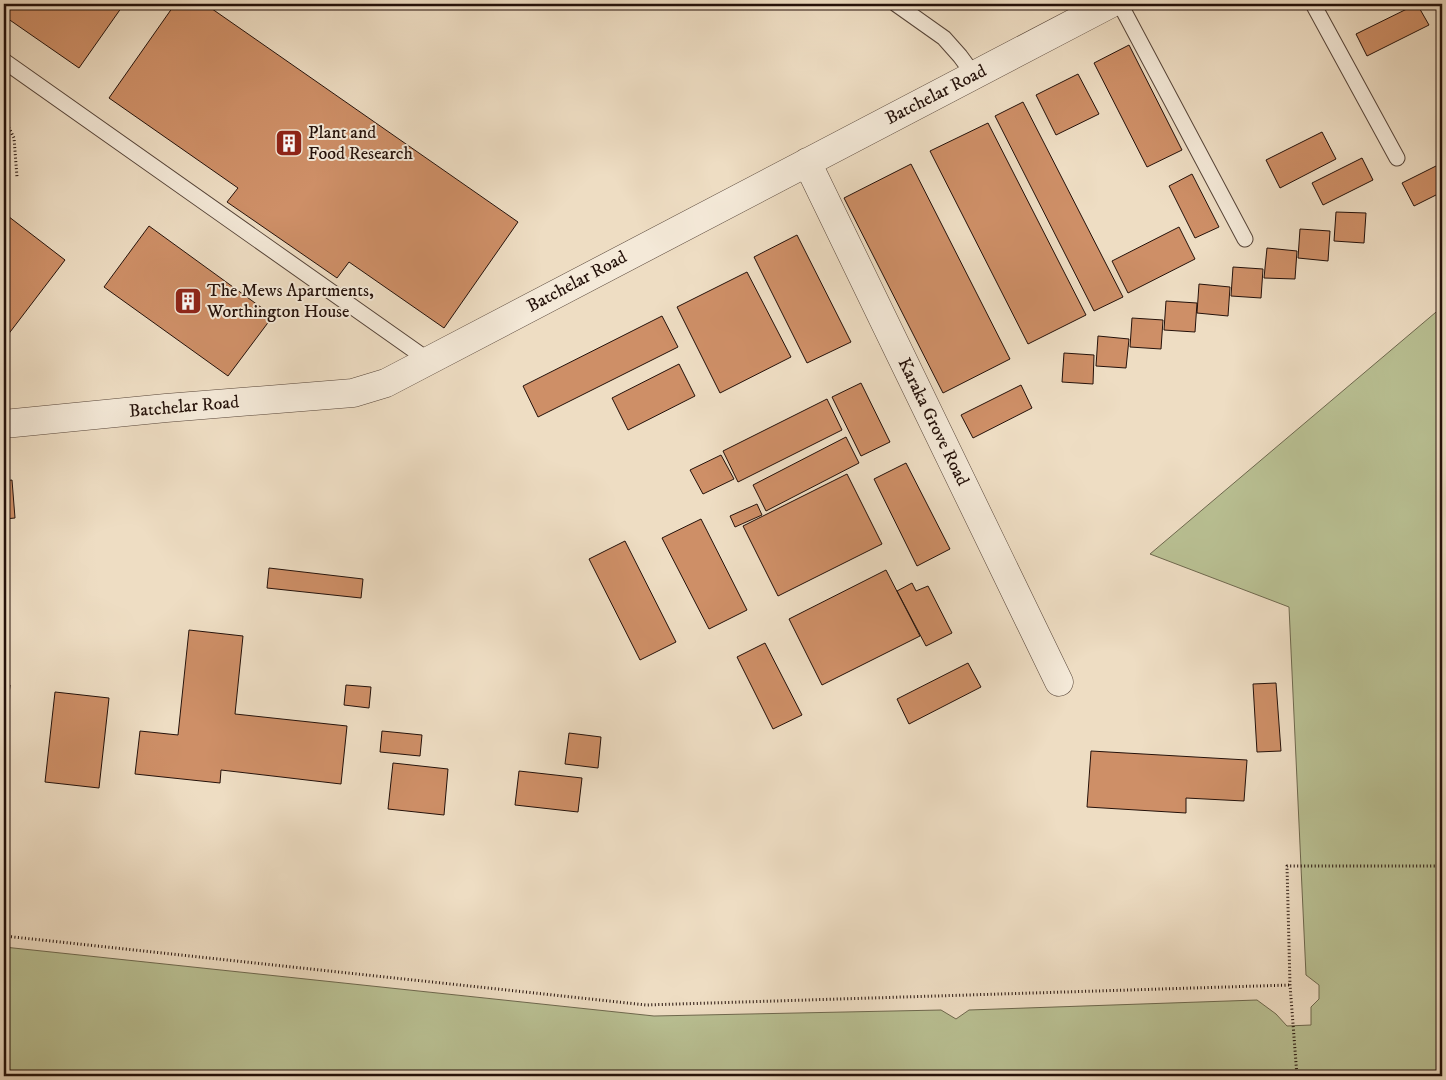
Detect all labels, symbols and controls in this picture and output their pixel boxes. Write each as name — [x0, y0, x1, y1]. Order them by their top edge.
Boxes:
street label: Batchelar Road — [882, 60, 990, 130]
place label: Plant and Food Research — [308, 122, 414, 165]
building icon: Plant and Food Research — [274, 128, 304, 158]
street label: Batchelar Road — [523, 246, 631, 318]
place label: The Mews Apartments, Worthington House — [206, 280, 374, 323]
building icon: The Mews Apartments, Worthington House — [173, 286, 203, 316]
street label: Karaka Grove Road — [893, 354, 973, 490]
street label: Batchelar Road — [128, 391, 240, 423]

